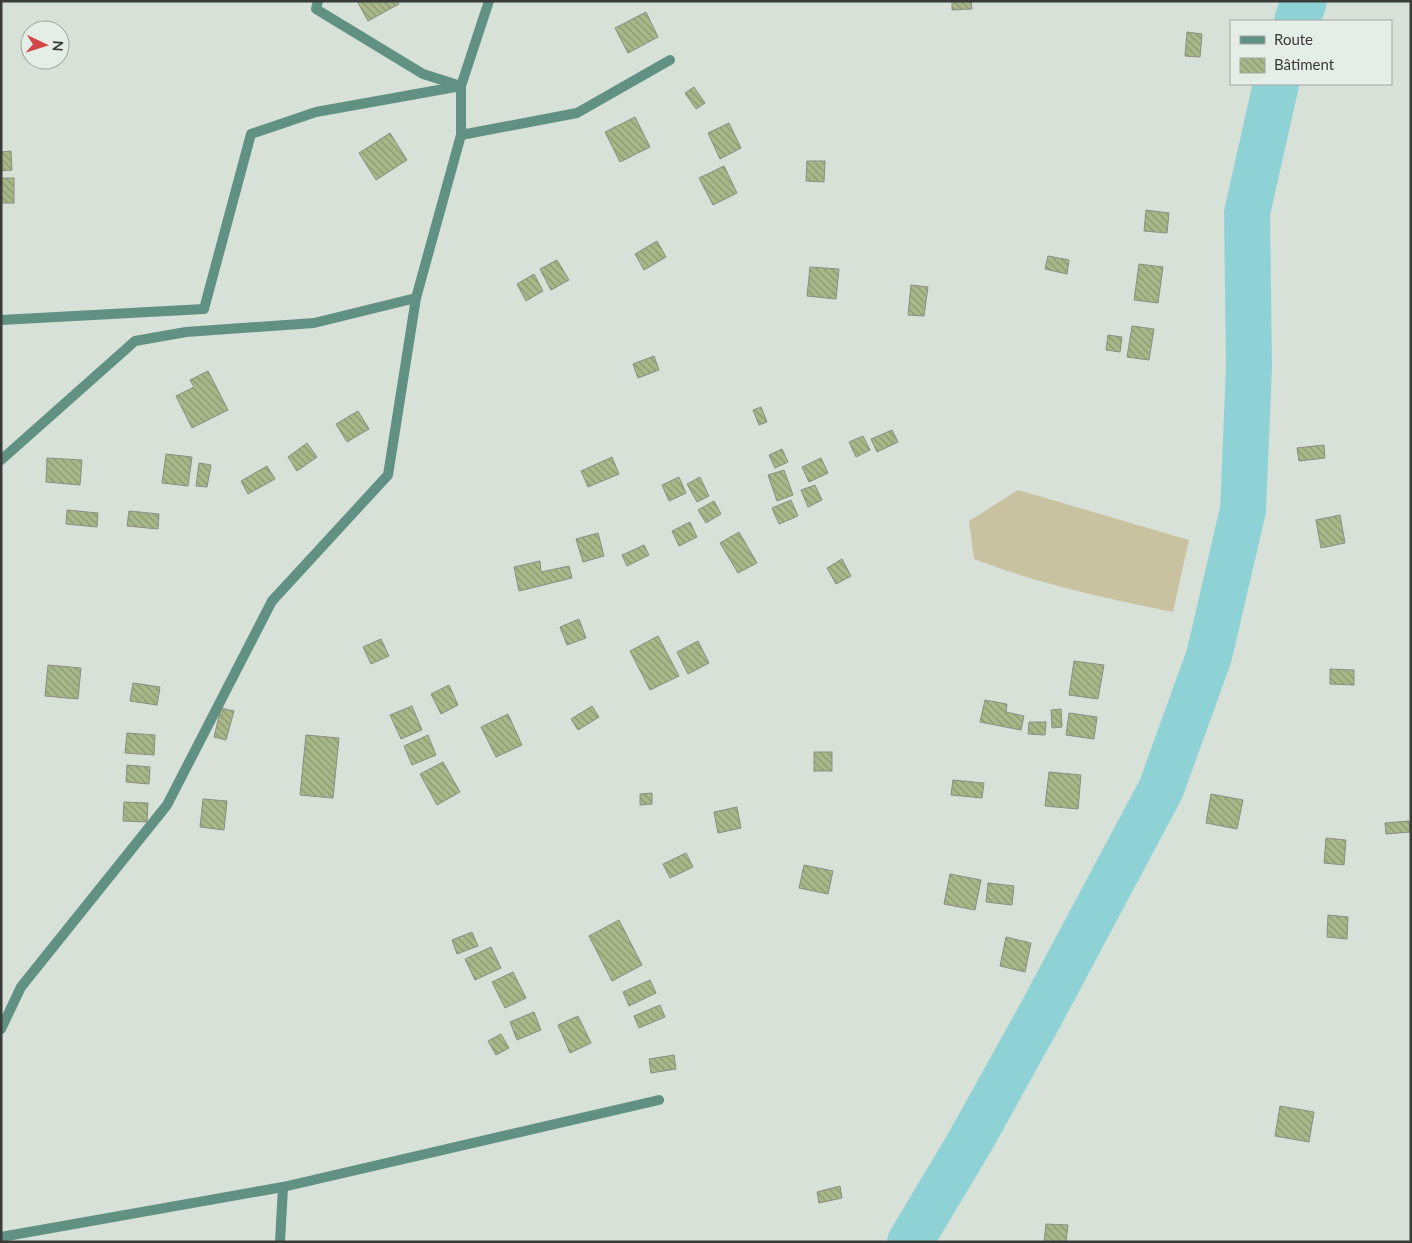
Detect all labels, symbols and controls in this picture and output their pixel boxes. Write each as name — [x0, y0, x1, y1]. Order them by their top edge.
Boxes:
north arrow — [20, 20, 70, 70]
legend — [1230, 20, 1392, 85]
text: Route — [1274, 30, 1313, 48]
text: N — [50, 40, 67, 52]
text: Bâtiment — [1274, 55, 1335, 73]

